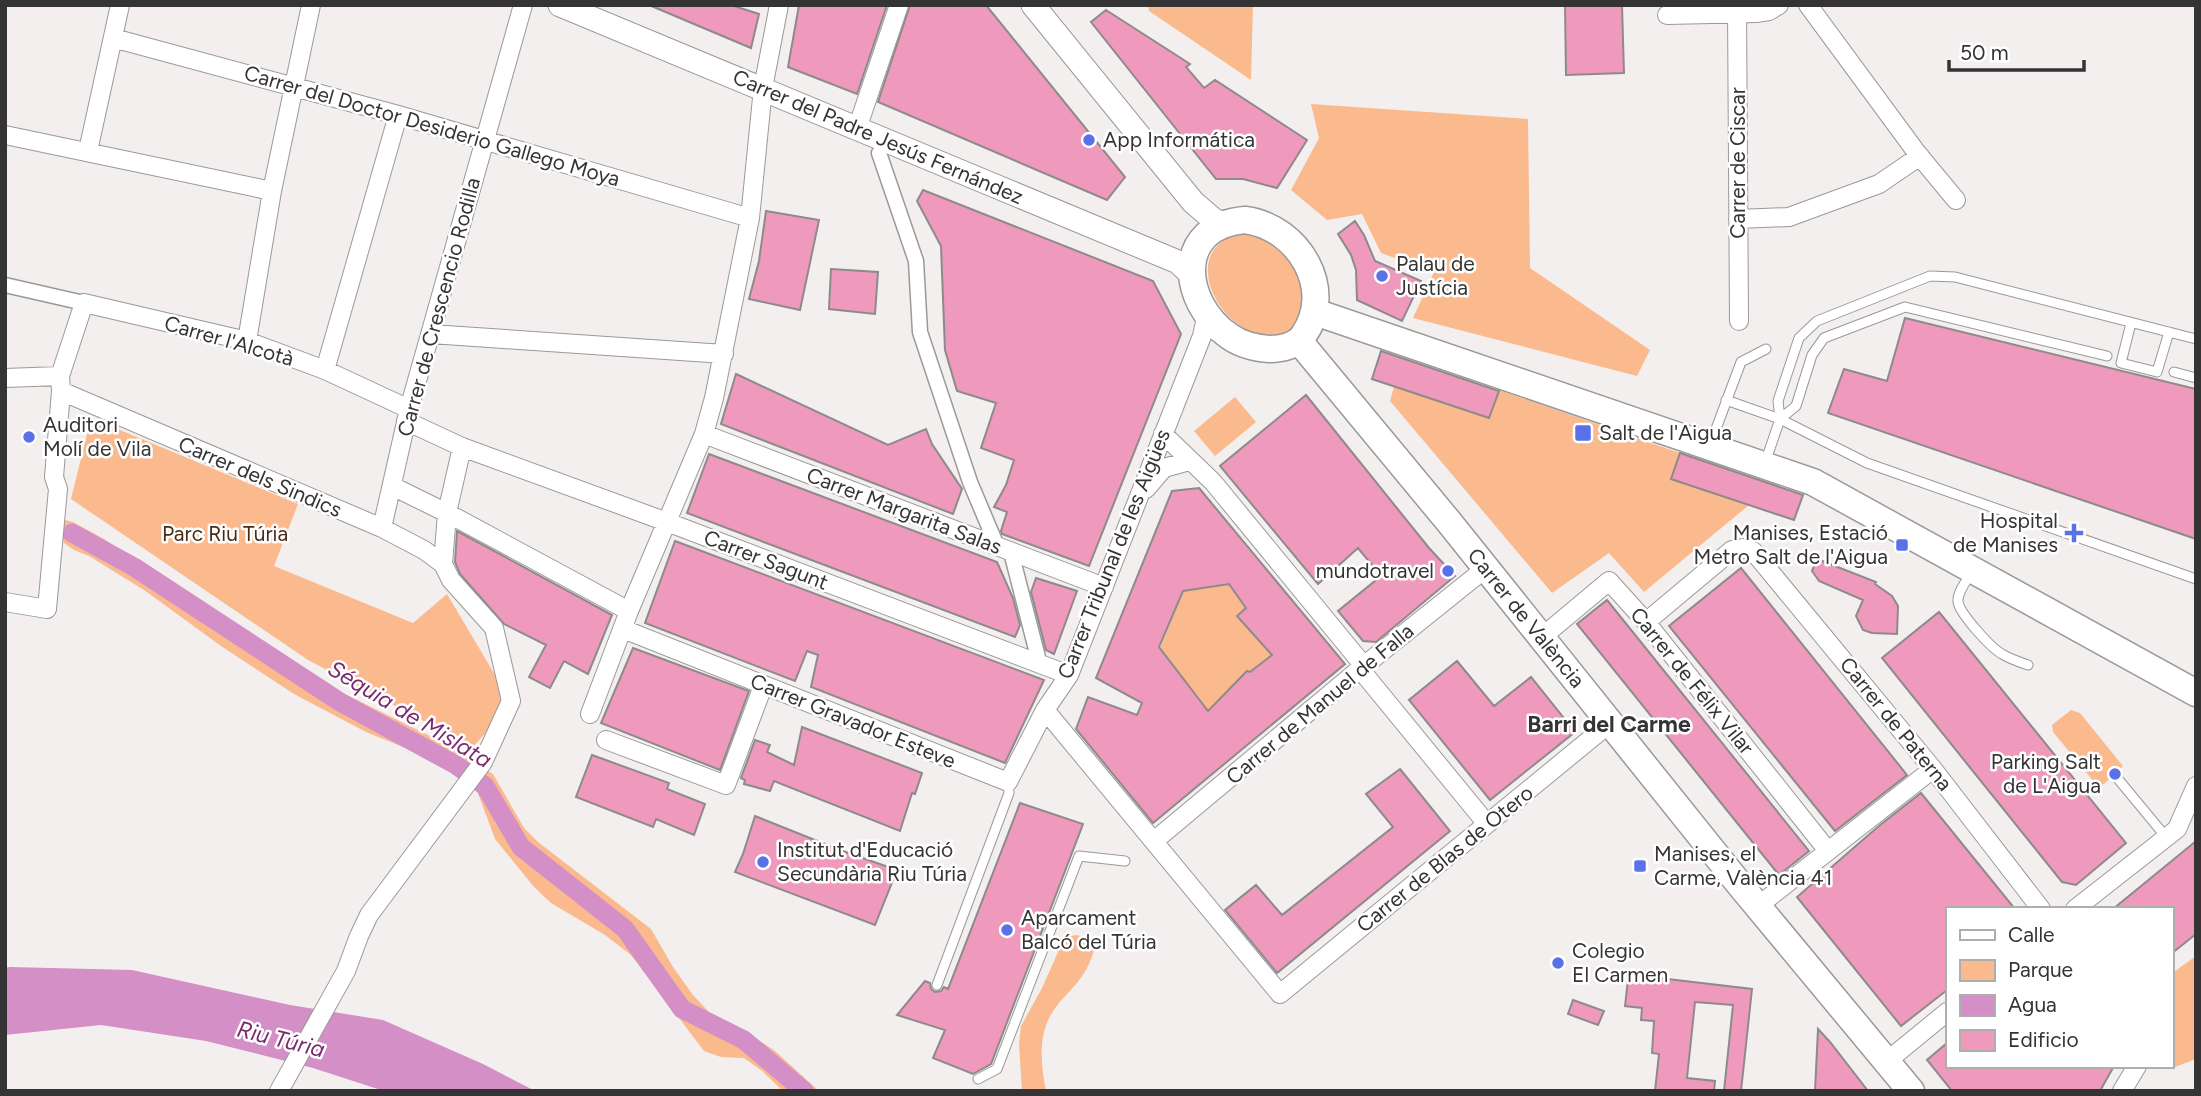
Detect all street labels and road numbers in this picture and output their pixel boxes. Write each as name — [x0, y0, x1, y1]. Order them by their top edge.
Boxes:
street label: Carrer del Doctor Desiderio Gallego Moya — [241, 60, 623, 191]
street label: Carrer del Padre Jesús Fernández — [729, 64, 1027, 209]
street label: Carrer de Ciscar — [1725, 87, 1750, 239]
street label: Carrer de Crescencio Rodilla — [392, 175, 485, 439]
street label: Carrer l'Alcotà — [161, 310, 297, 371]
street label: Carrer Tribunal de les Aigües — [1052, 425, 1175, 682]
street label: Carrer dels Sindics — [175, 431, 346, 522]
street label: Carrer Margarita Salas — [803, 462, 1005, 559]
street label: Carrer Sagunt — [700, 524, 832, 595]
street label: Carrer de València — [1463, 543, 1590, 692]
street label: Carrer de Félix Vilar — [1625, 602, 1759, 759]
street label: Carrer de Manuel de Falla — [1221, 618, 1418, 789]
street label: Carrer de Paterna — [1835, 652, 1958, 795]
street label: Carrer Gravador Esteve — [747, 668, 959, 773]
street label: Carrer de Blas de Otero — [1351, 780, 1538, 937]

